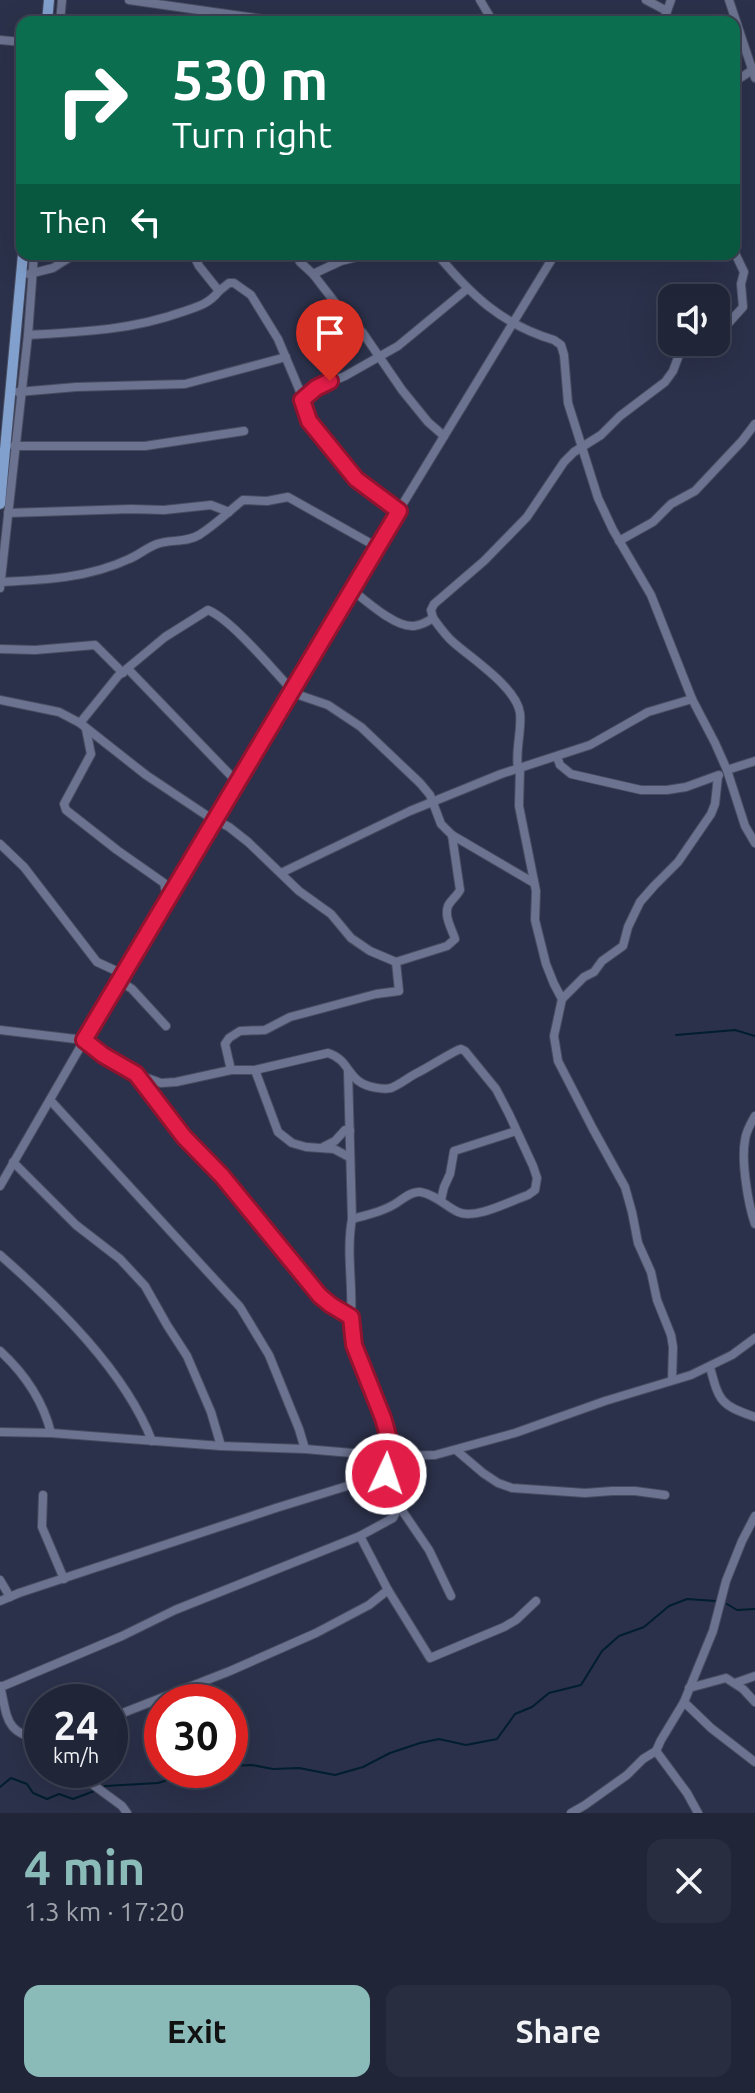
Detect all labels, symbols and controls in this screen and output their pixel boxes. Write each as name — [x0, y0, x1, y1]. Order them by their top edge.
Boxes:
icon: right — [40, 48, 144, 152]
text: 530 m — [172, 48, 328, 111]
text: Turn right — [172, 114, 332, 155]
icon: left — [124, 200, 168, 244]
text: Then — [40, 205, 108, 239]
map controls — [658, 284, 730, 356]
button: sound — [658, 284, 730, 356]
pin — [296, 299, 364, 381]
icon: arrive — [308, 311, 352, 355]
position arrow — [344, 1432, 428, 1516]
speed limit sign: 30 — [144, 1684, 248, 1788]
text: 24 — [53, 1703, 99, 1748]
text: km/h — [53, 1744, 99, 1767]
button: close — [647, 1839, 731, 1923]
text: 4 min — [24, 1840, 145, 1894]
text: 1.3 km · 17:20 — [24, 1897, 185, 1926]
button: Exit — [24, 1985, 370, 2077]
button: Share — [386, 1985, 731, 2077]

